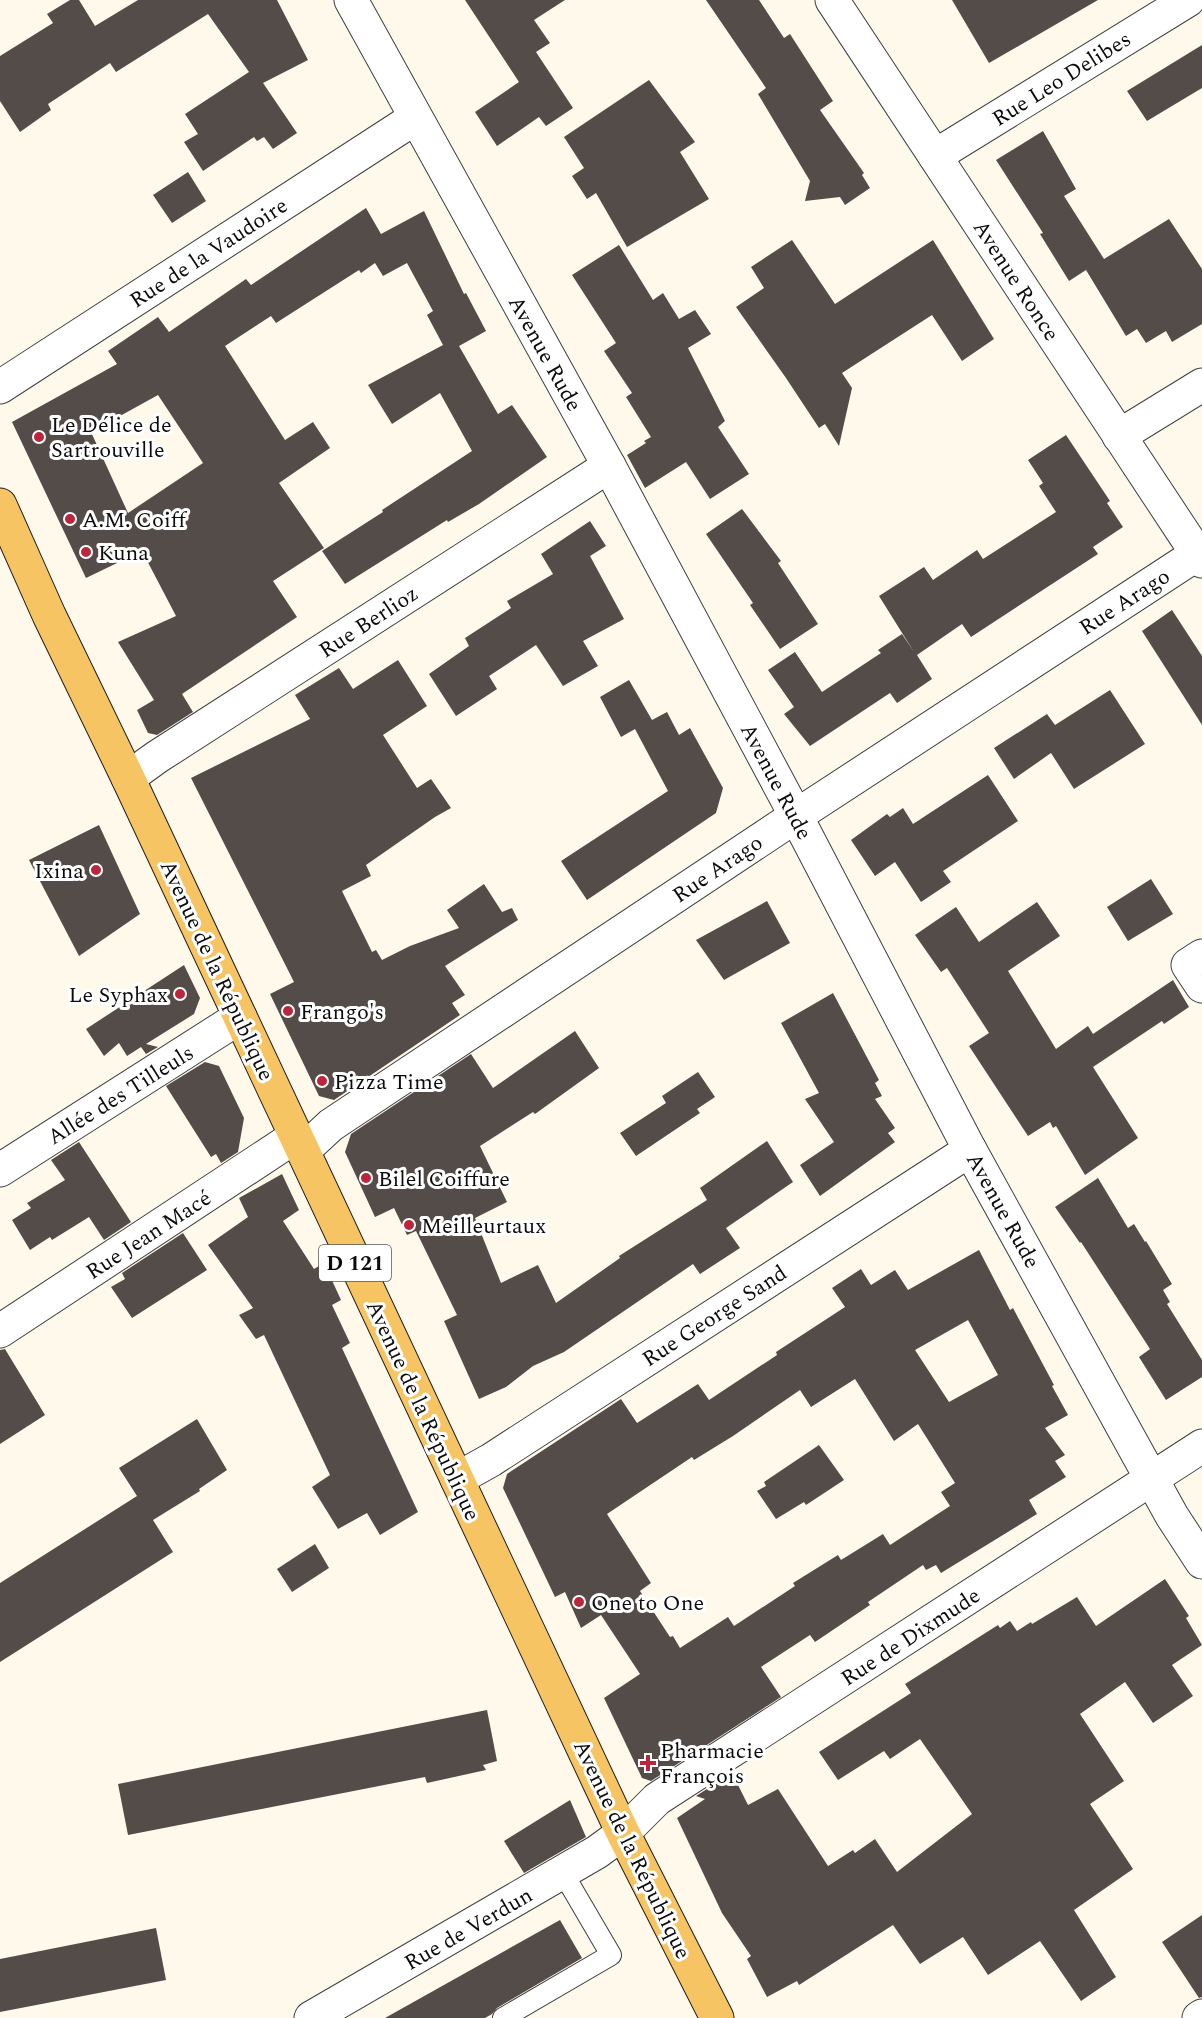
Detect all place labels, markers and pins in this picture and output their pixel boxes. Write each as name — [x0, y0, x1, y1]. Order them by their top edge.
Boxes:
place label: Le Délice de Sartrouville — [51, 409, 172, 467]
marker: Le Délice de Sartrouville — [32, 430, 46, 444]
place label: A.M. Coiff — [82, 504, 188, 537]
marker: A.M. Coiff — [63, 512, 77, 526]
place label: Kuna — [98, 537, 149, 570]
marker: Kuna — [79, 545, 93, 559]
place label: Ixina — [34, 855, 84, 888]
marker: Ixina — [89, 863, 103, 877]
place label: Le Syphax — [69, 979, 168, 1012]
marker: Le Syphax — [173, 987, 187, 1001]
place label: Frango's — [300, 996, 384, 1029]
marker: Frango's — [281, 1004, 295, 1018]
place label: Pizza Time — [334, 1066, 444, 1099]
marker: Pizza Time — [315, 1074, 329, 1088]
place label: Bilel Coiffure — [378, 1163, 510, 1196]
marker: Bilel Coiffure — [359, 1171, 373, 1185]
place label: Meilleurtaux — [421, 1210, 546, 1243]
marker: Meilleurtaux — [402, 1218, 416, 1232]
place label: One to One — [591, 1587, 704, 1620]
marker: One to One — [572, 1595, 586, 1609]
place label: Pharmacie François — [660, 1735, 764, 1793]
marker: Pharmacie François — [641, 1756, 655, 1770]

